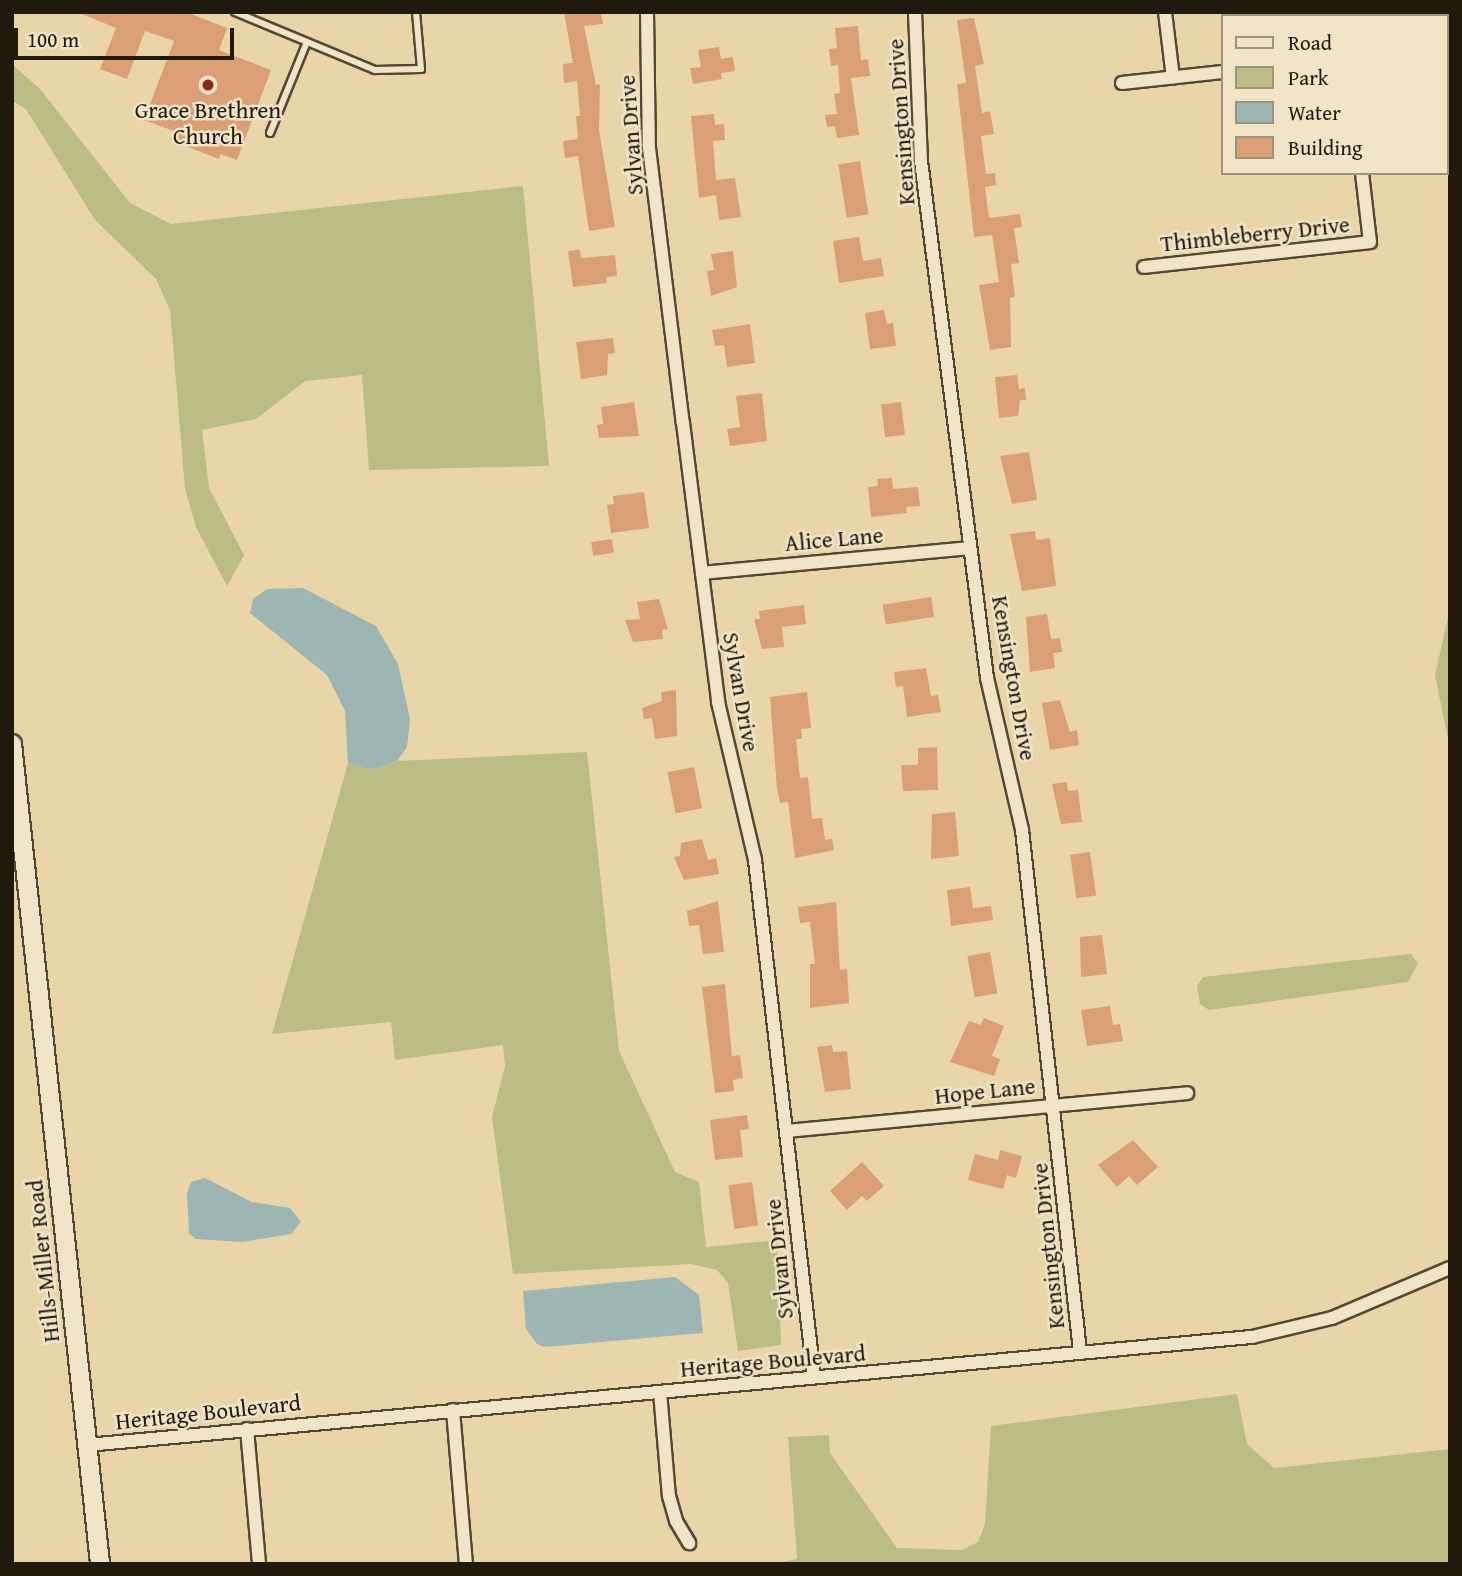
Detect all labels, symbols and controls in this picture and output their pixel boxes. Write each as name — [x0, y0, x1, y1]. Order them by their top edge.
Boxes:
scale bar — [18, 14, 238, 58]
legend — [1220, 14, 1448, 175]
text: 100 m — [27, 24, 79, 55]
text: Road — [1288, 27, 1332, 58]
street label: Kensington Drive — [881, 38, 921, 206]
text: Park — [1288, 62, 1329, 93]
street label: Sylvan Drive — [613, 74, 649, 196]
marker: Grace Brethren Church — [200, 77, 216, 93]
place label: Grace Brethren Church — [135, 96, 281, 150]
text: Water — [1288, 97, 1341, 128]
text: Building — [1288, 132, 1362, 163]
street label: Thimbleberry Drive — [1159, 210, 1351, 258]
street label: Alice Lane — [784, 521, 884, 557]
street label: Kensington Drive — [986, 594, 1042, 762]
street label: Sylvan Drive — [717, 630, 765, 754]
street label: Hope Lane — [933, 1072, 1037, 1110]
street label: Kensington Drive — [1026, 1162, 1070, 1330]
street label: Hills-Miller Road — [21, 1178, 65, 1344]
street label: Sylvan Drive — [759, 1198, 799, 1320]
street label: Heritage Boulevard — [679, 1339, 867, 1383]
street label: Heritage Boulevard — [114, 1389, 302, 1435]

